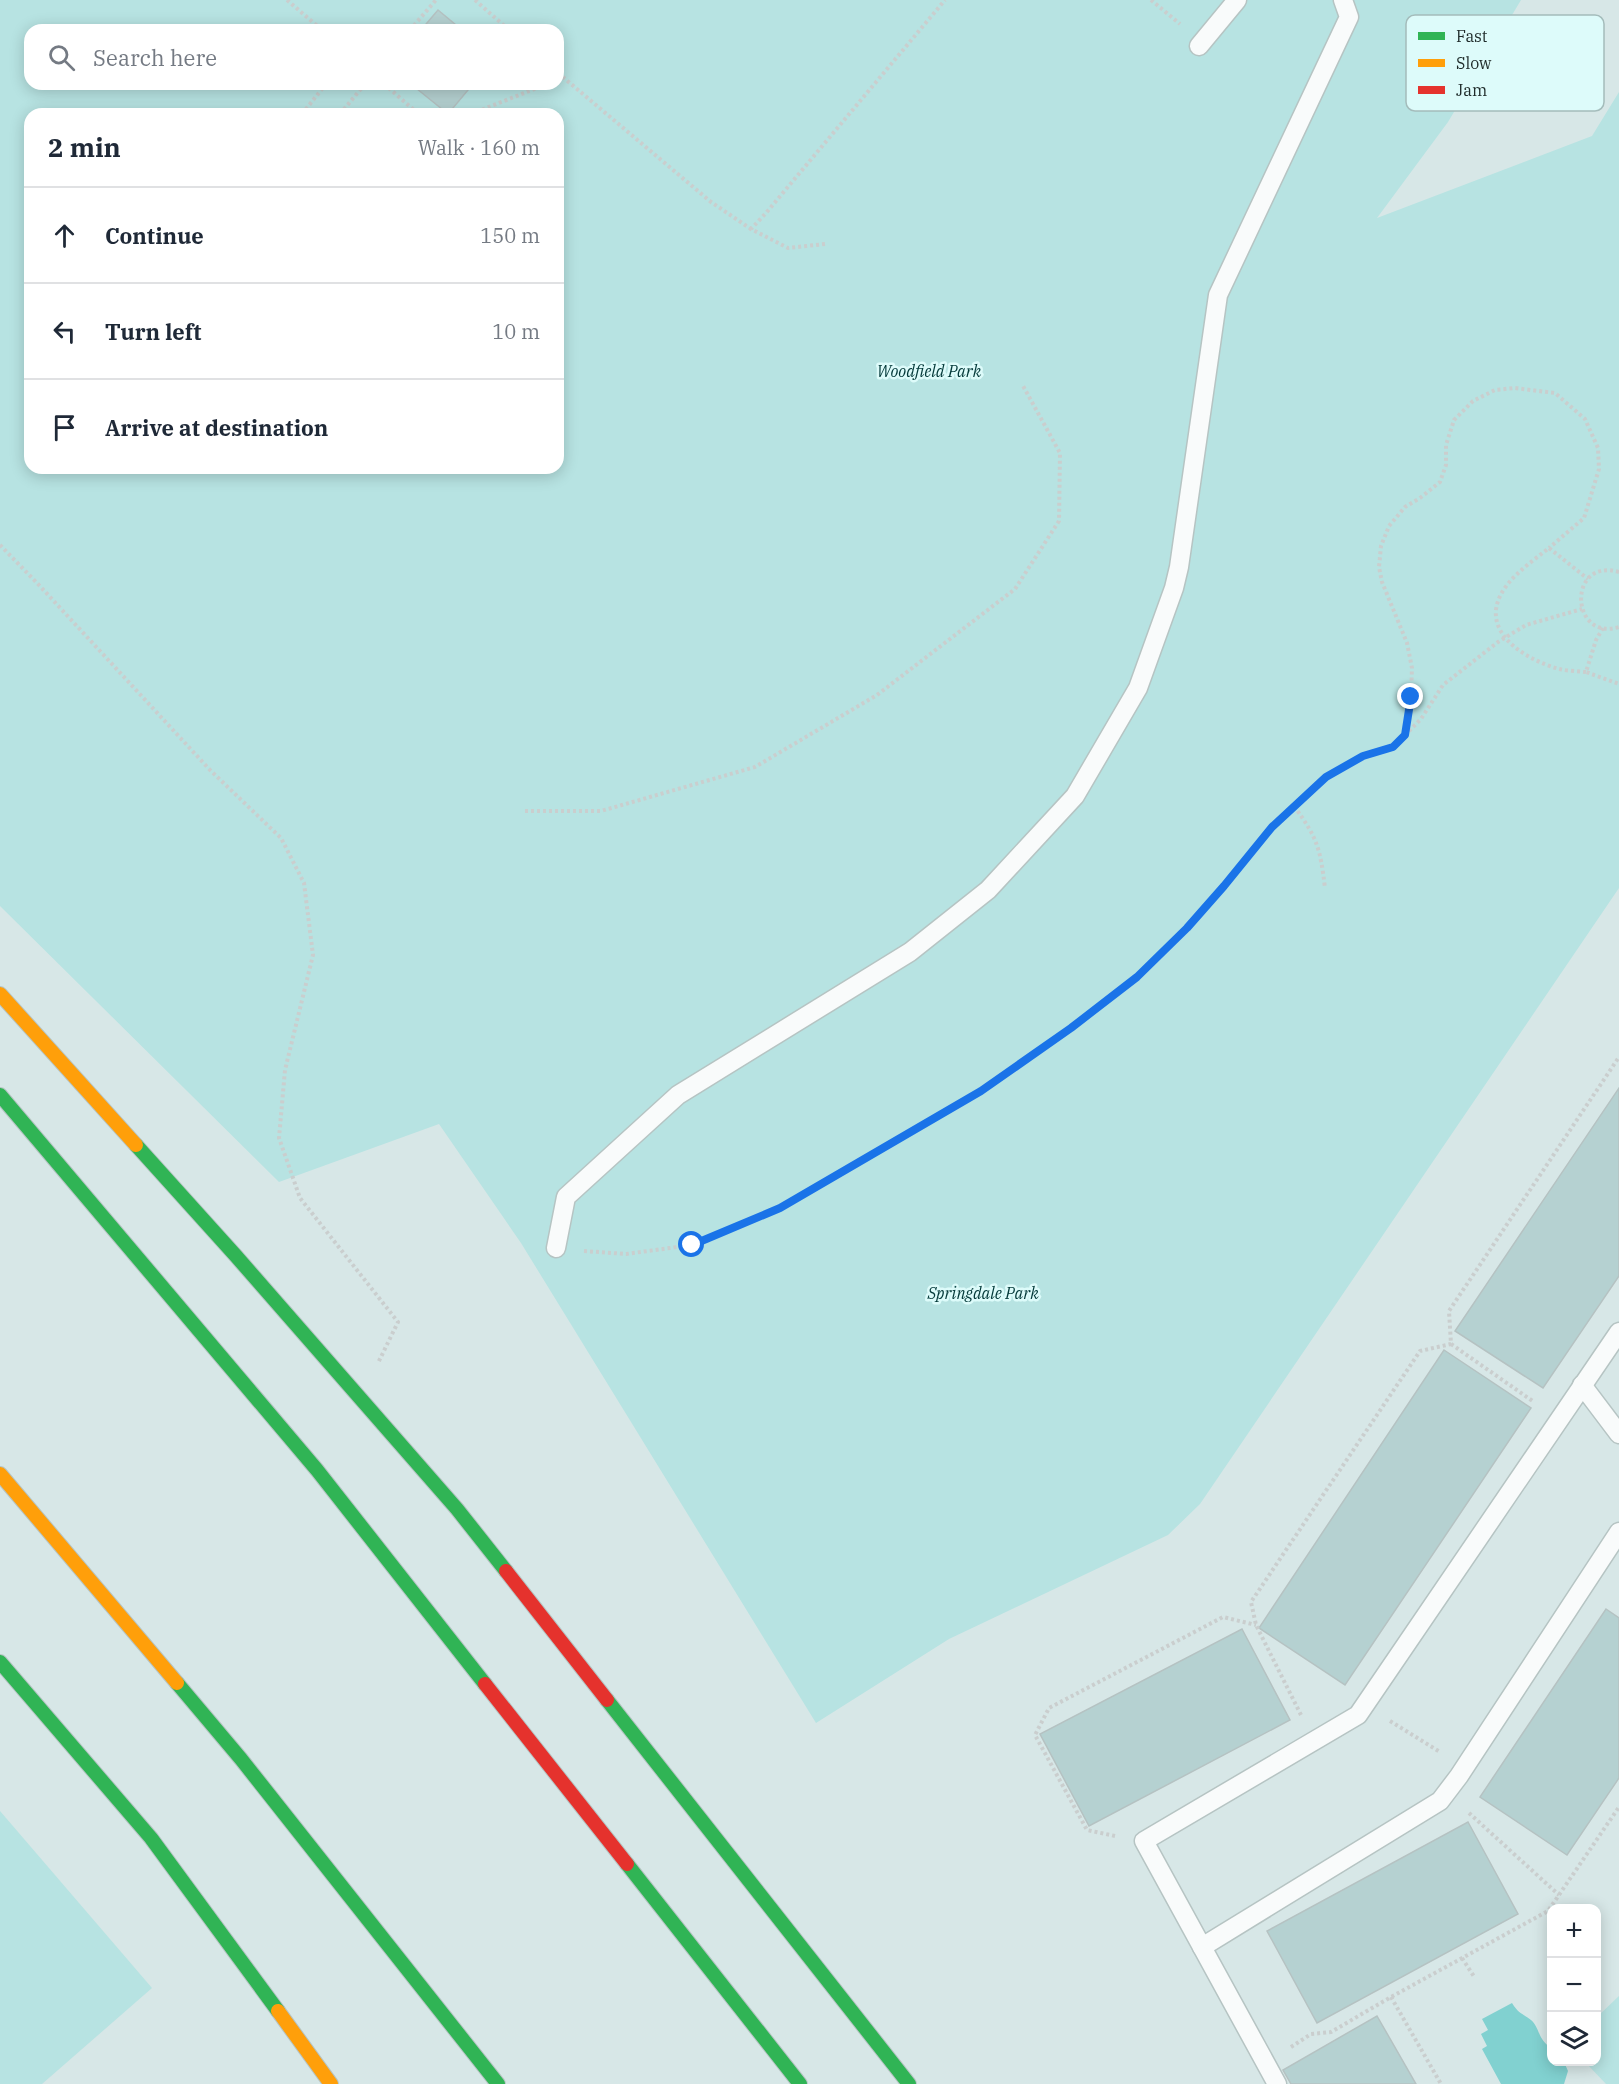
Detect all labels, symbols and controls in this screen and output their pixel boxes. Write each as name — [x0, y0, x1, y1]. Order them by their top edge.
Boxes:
legend — [1406, 15, 1604, 111]
search box — [24, 24, 564, 90]
text: Fast — [1456, 26, 1488, 46]
icon: search — [45, 41, 78, 74]
text: Search here — [93, 43, 217, 72]
text: Slow — [1456, 53, 1492, 73]
text: Jam — [1456, 80, 1487, 100]
text: 2 min — [48, 130, 121, 164]
text: Walk · 160 m — [418, 134, 540, 161]
icon: ahead — [48, 219, 81, 252]
text: Continue — [105, 221, 204, 250]
text: 150 m — [480, 222, 540, 249]
icon: left — [48, 315, 81, 348]
text: Turn left — [105, 317, 201, 346]
text: 10 m — [492, 318, 540, 345]
park label: Woodfield Park — [877, 361, 982, 381]
icon: arrive — [48, 411, 81, 444]
text: Arrive at destination — [105, 413, 328, 442]
route end — [1397, 683, 1423, 709]
route start — [678, 1231, 704, 1257]
park label: Springdale Park — [926, 1283, 1039, 1303]
map controls — [1547, 1904, 1601, 2066]
button: + — [1547, 1904, 1601, 1958]
button: − — [1547, 1958, 1601, 2012]
button: layers — [1547, 2012, 1601, 2066]

